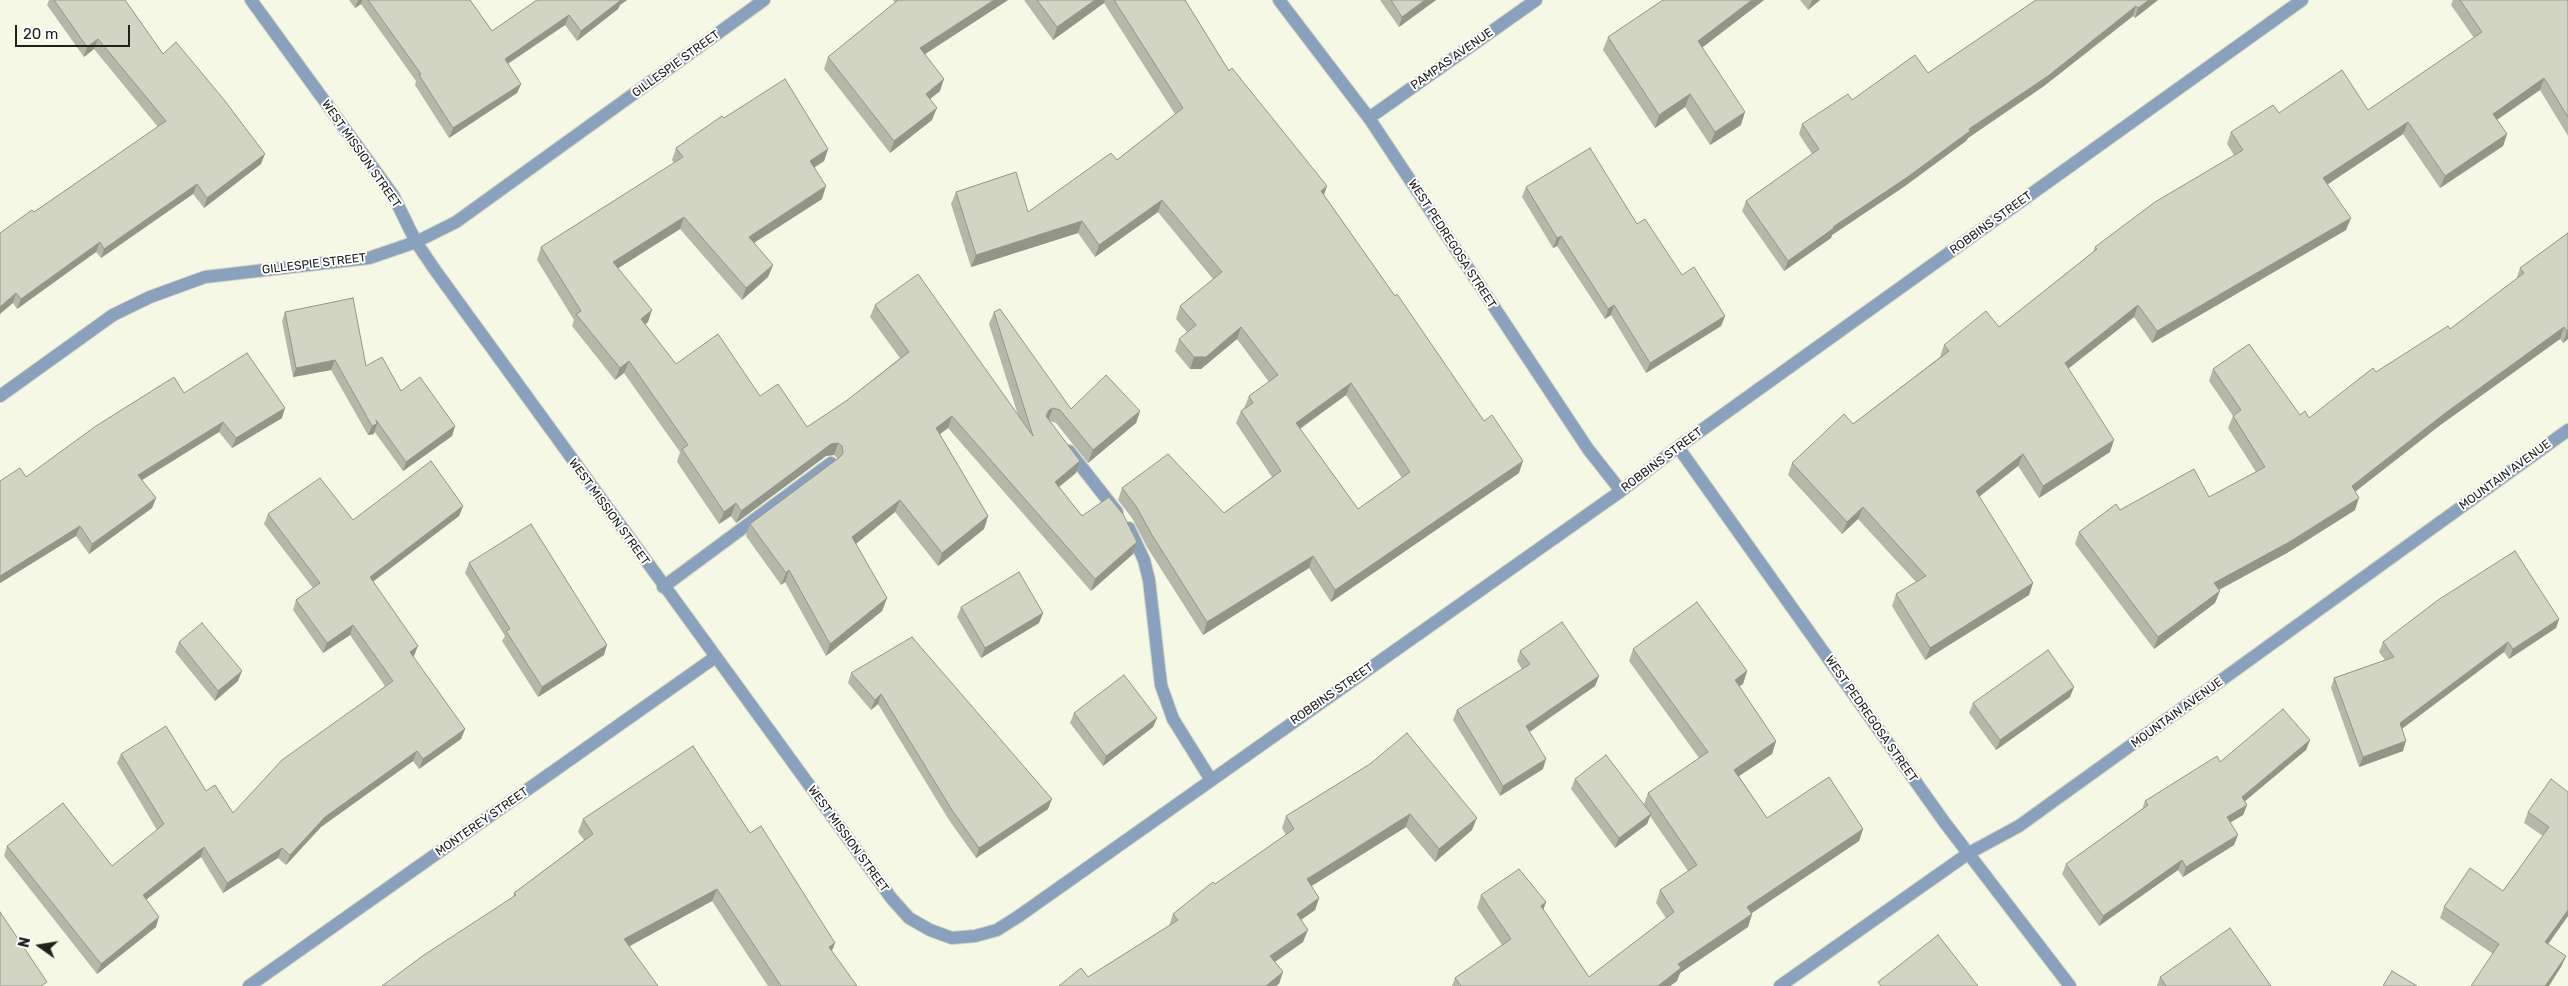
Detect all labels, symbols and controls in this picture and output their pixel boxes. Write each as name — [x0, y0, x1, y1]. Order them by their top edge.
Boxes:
scale bar — [18, 15, 132, 47]
text: 20 m — [23, 25, 58, 43]
street label: PAMPAS AVENUE — [1408, 25, 1496, 93]
street label: GILLESPIE STREET — [629, 27, 723, 101]
street label: WEST MISSION STREET — [318, 97, 404, 211]
street label: WEST PEDREGOSA STREET — [1405, 177, 1499, 311]
street label: ROBBINS STREET — [1947, 188, 2035, 258]
street label: GILLESPIE STREET — [261, 250, 367, 278]
street label: ROBBINS STREET — [1619, 425, 1705, 495]
street label: MOUNTAIN AVENUE — [2456, 437, 2554, 513]
street label: WEST MISSION STREET — [565, 456, 653, 568]
street label: WEST PEDREGOSA STREET — [1822, 653, 1920, 785]
street label: ROBBINS STREET — [1288, 660, 1376, 728]
street label: MOUNTAIN AVENUE — [2128, 675, 2226, 751]
street label: WEST MISSION STREET — [804, 783, 892, 895]
street label: MONTEREY STREET — [433, 785, 531, 859]
north arrow — [15, 921, 65, 971]
text: N — [15, 936, 34, 949]

